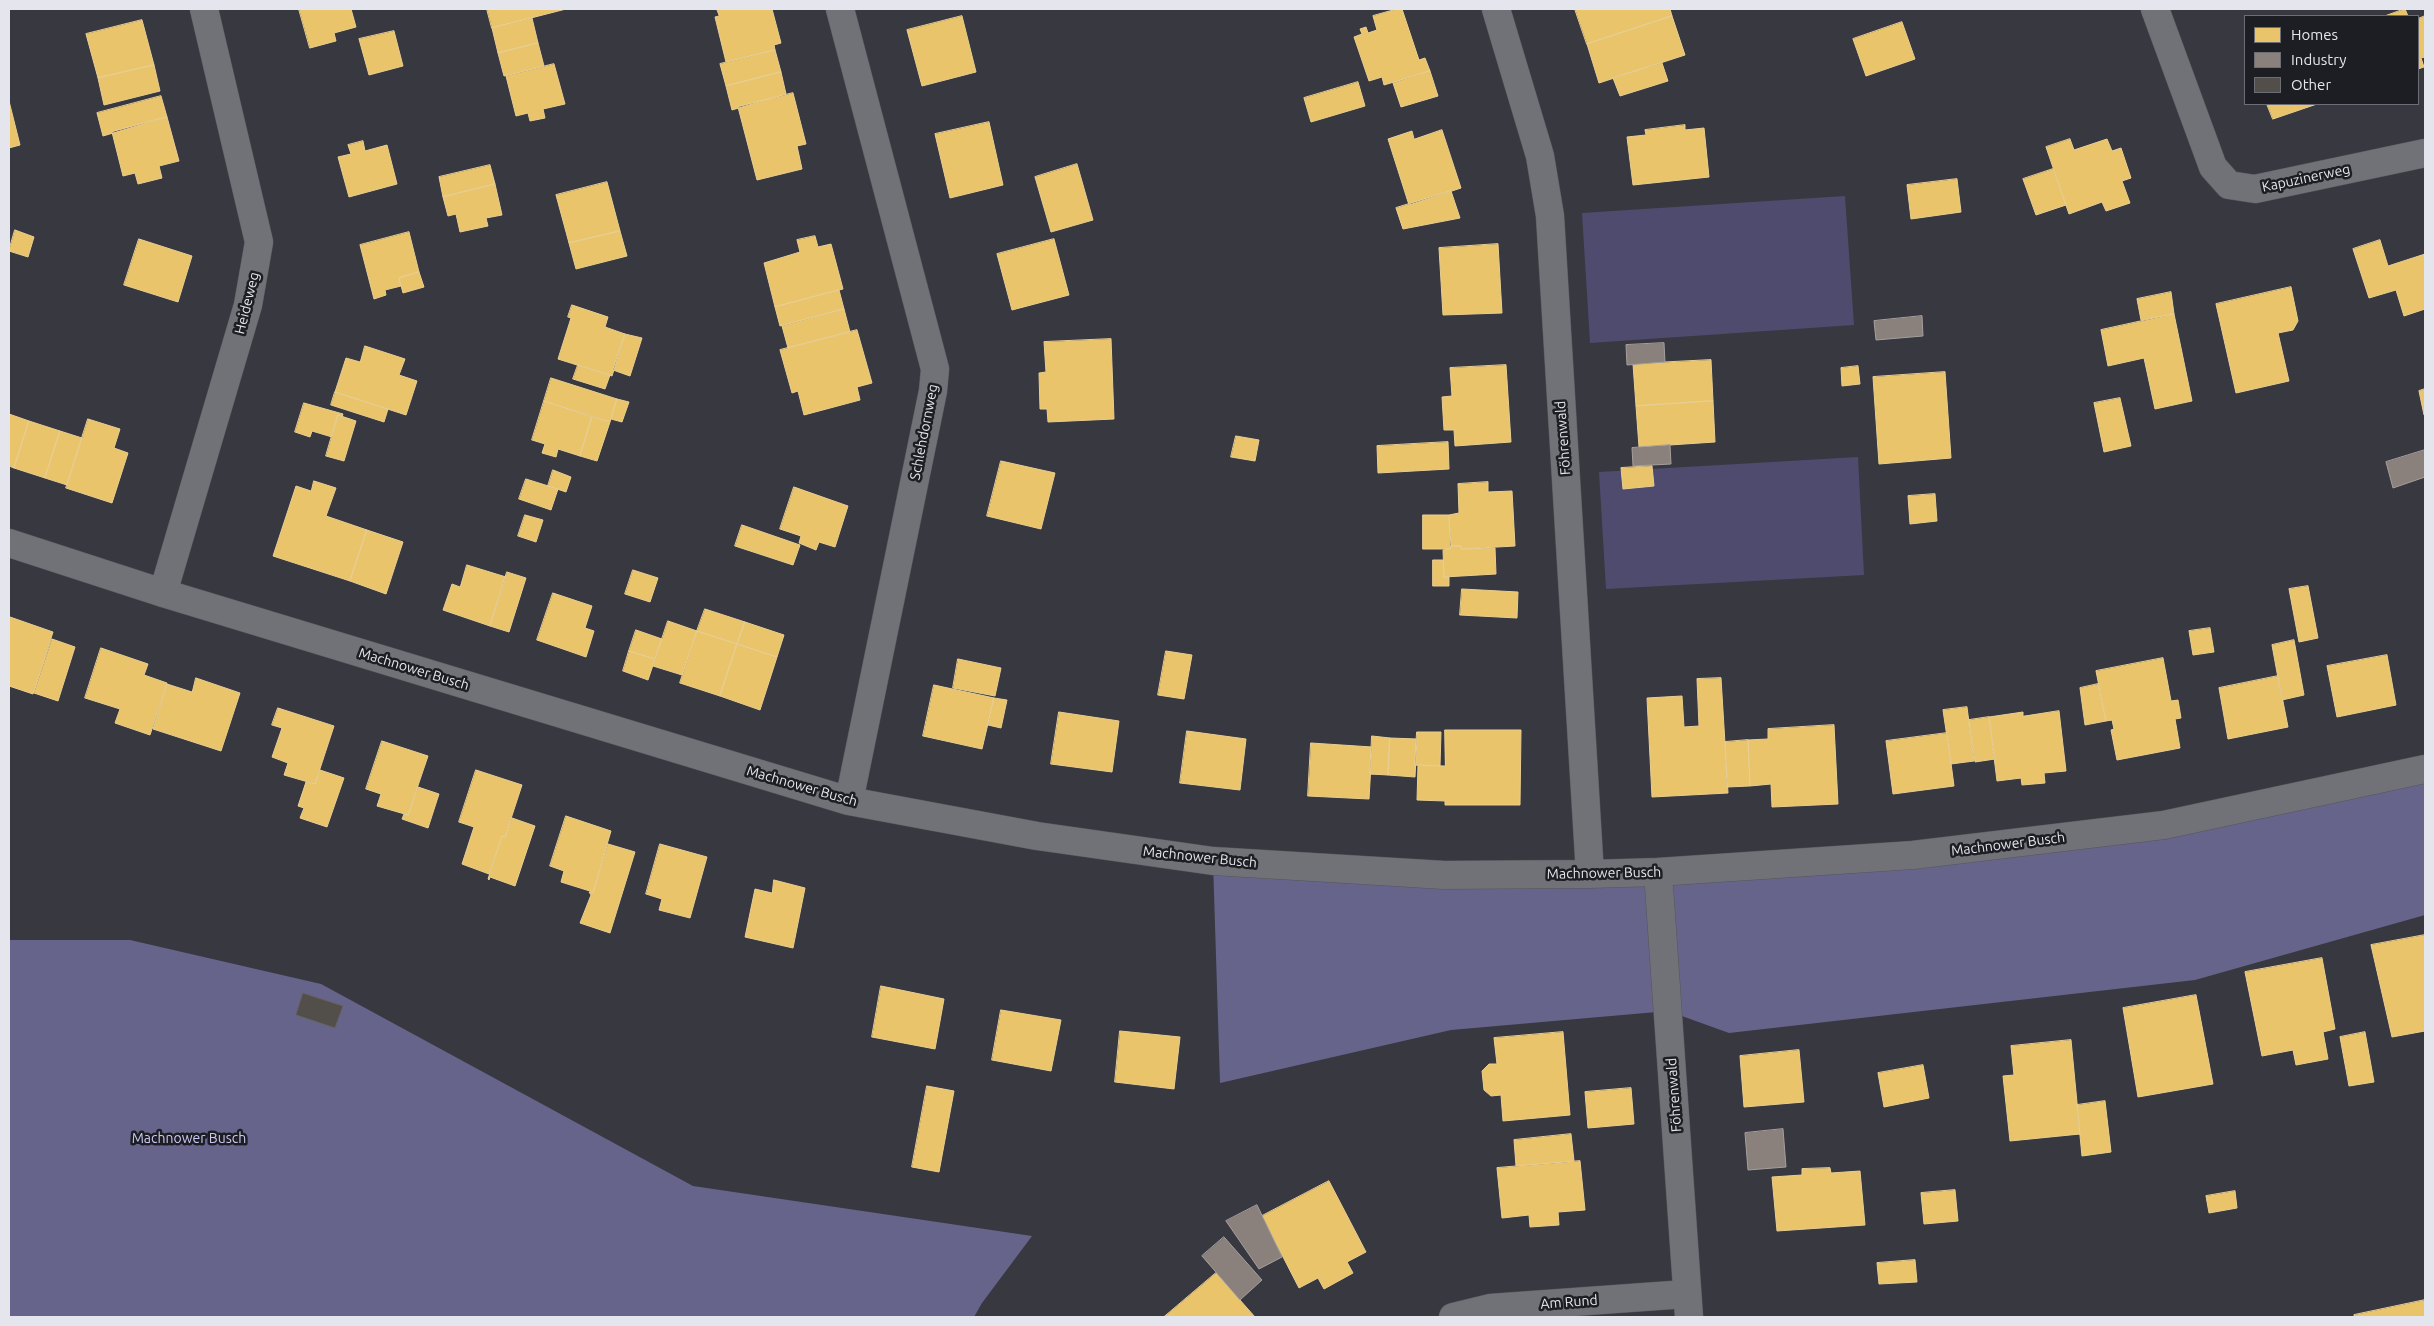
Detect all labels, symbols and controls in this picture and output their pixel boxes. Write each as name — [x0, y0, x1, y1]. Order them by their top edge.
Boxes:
legend — [2244, 15, 2419, 105]
text: Homes — [2291, 26, 2338, 43]
text: Industry — [2291, 51, 2346, 68]
text: Other — [2291, 76, 2331, 93]
street label: Kapuzinerweg — [2260, 160, 2352, 196]
street label: Heideweg — [231, 270, 263, 336]
street label: Schlehdornweg — [906, 383, 942, 481]
street label: Föhrenwald — [1552, 400, 1574, 476]
street label: Machnower Busch — [357, 644, 471, 694]
street label: Machnower Busch — [745, 762, 859, 810]
street label: Machnower Busch — [1950, 829, 2066, 859]
street label: Machnower Busch — [1142, 843, 1258, 871]
street label: Machnower Busch — [1547, 864, 1661, 882]
street label: Föhrenwald — [1663, 1057, 1685, 1133]
park label: Machnower Busch — [132, 1130, 246, 1146]
street label: Am Rund — [1540, 1292, 1598, 1312]

